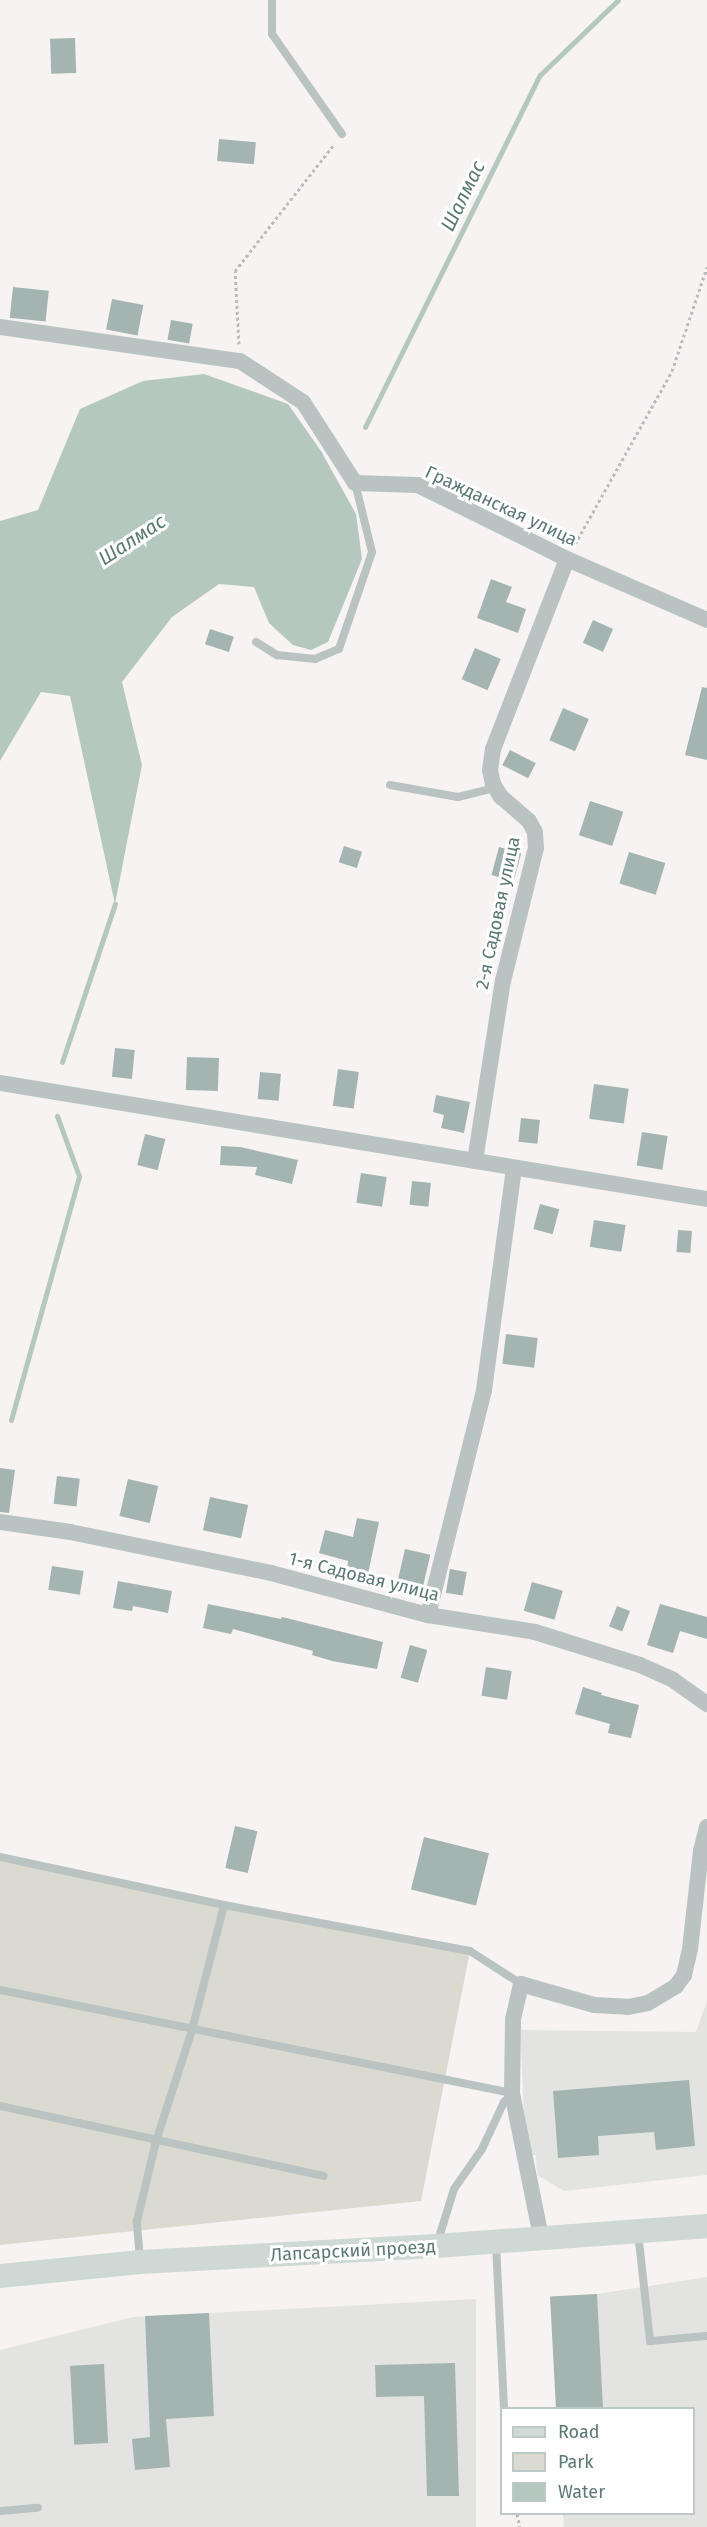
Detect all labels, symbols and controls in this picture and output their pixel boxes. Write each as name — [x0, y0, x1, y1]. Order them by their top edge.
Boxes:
water label: Шалмас — [436, 157, 490, 235]
street label: Гражданская улица — [422, 461, 580, 551]
water label: Шалмас — [94, 509, 170, 571]
street label: 2-я Садовая улица — [471, 835, 525, 991]
street label: 1-я Садовая улица — [287, 1548, 441, 1606]
street label: Лапсарский проезд — [270, 2236, 436, 2266]
legend — [500, 2407, 695, 2515]
text: Road — [558, 2421, 600, 2443]
text: Park — [558, 2451, 593, 2473]
text: Water — [558, 2481, 605, 2503]

